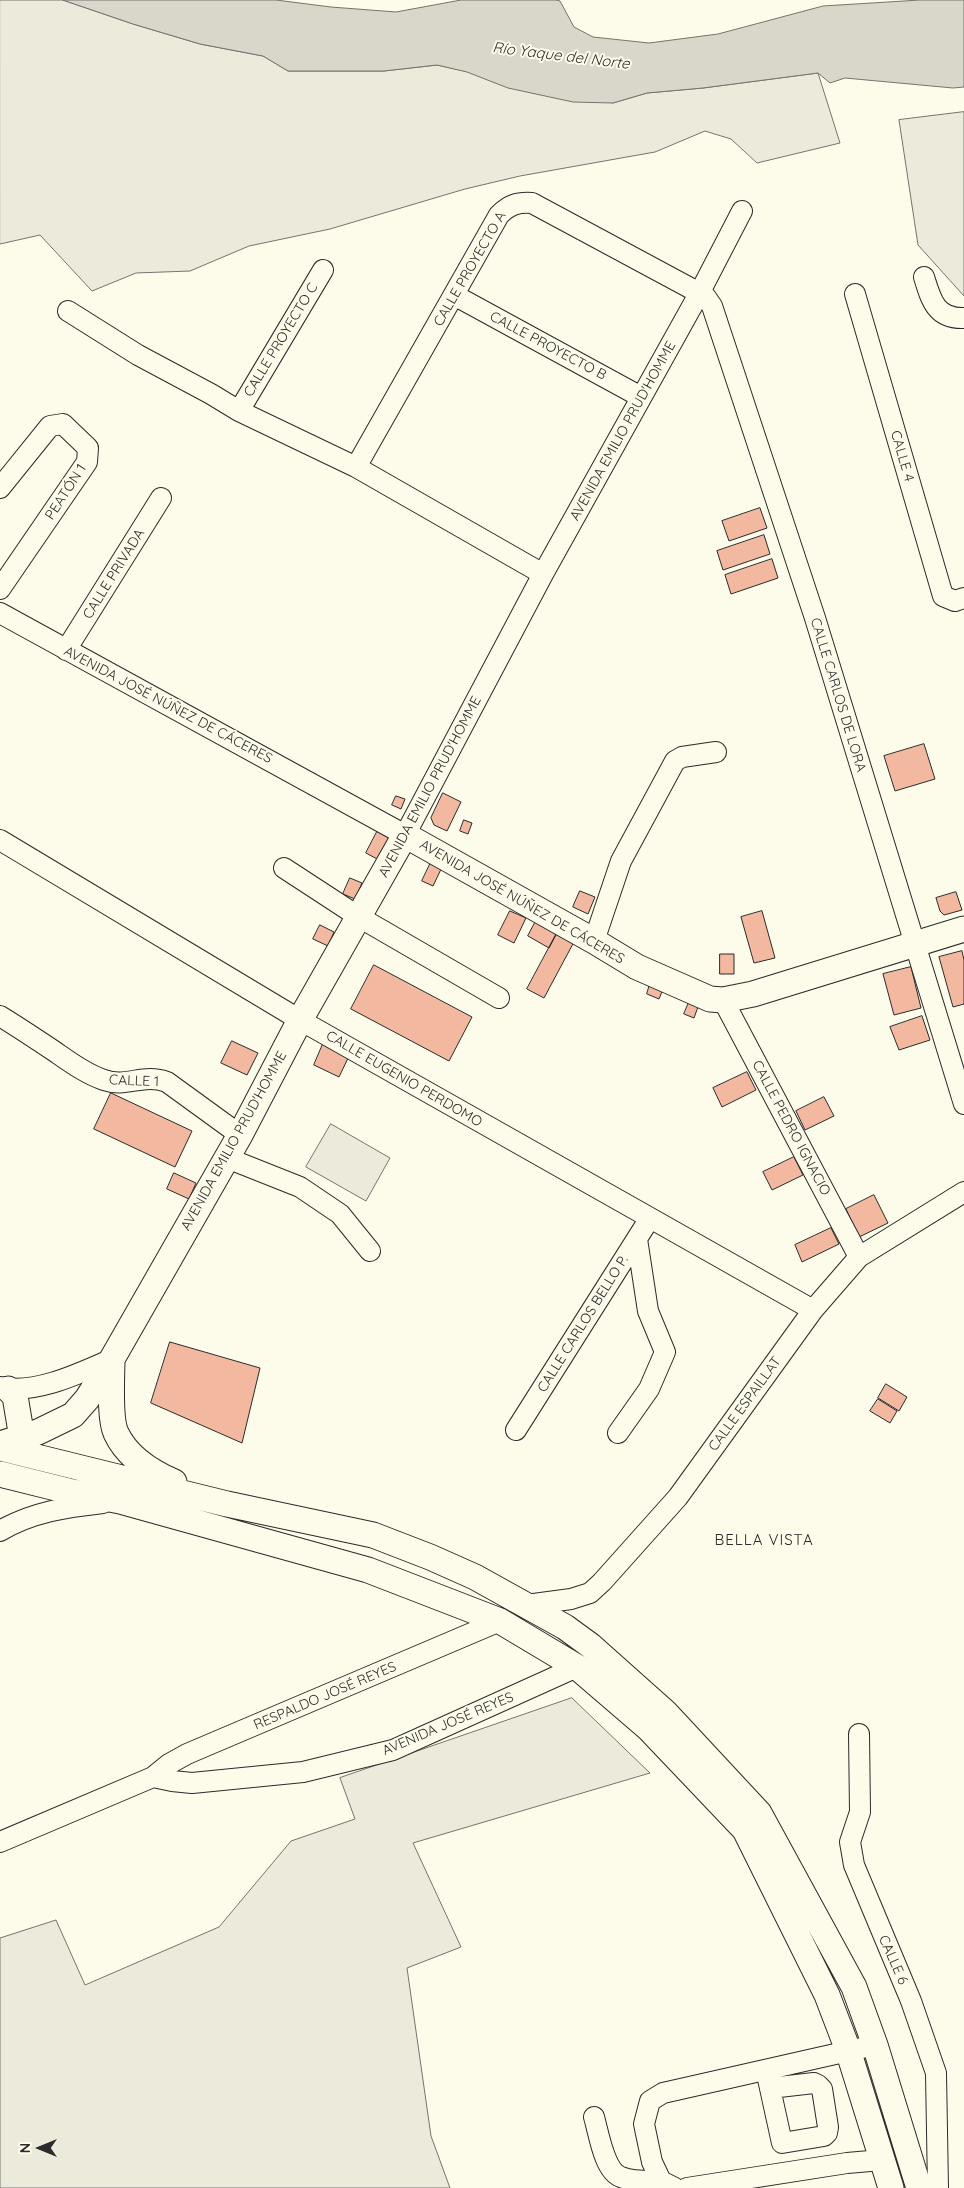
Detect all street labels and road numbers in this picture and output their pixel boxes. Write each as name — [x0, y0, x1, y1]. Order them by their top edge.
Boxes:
street label: CALLE PROYECTO A — [430, 209, 510, 329]
street label: CALLE PROYECTO C — [240, 280, 322, 400]
street label: CALLE PROYECTO B — [487, 308, 609, 384]
street label: AVENIDA EMILIO PRUD'HOMME — [567, 338, 679, 524]
street label: CALLE 4 — [887, 429, 917, 483]
street label: PEATÓN 1 — [42, 461, 90, 523]
street label: CALLE PRIVADA — [80, 526, 148, 622]
street label: CALLE CARLOS DE LORA — [807, 616, 869, 774]
street label: AVENIDA JOSÉ NÚÑEZ DE CÁCERES — [61, 643, 275, 767]
street label: AVENIDA EMILIO PRUD'HOMME — [375, 694, 485, 880]
street label: AVENIDA JOSÉ NÚÑEZ DE CÁCERES — [417, 836, 627, 968]
street label: CALLE EUGENIO PERDOMO — [323, 1027, 485, 1131]
street label: AVENIDA EMILIO PRUD'HOMME — [178, 1048, 290, 1234]
street label: CALLE PEDRO IGNACIO — [748, 1057, 834, 1199]
street label: CALLE 1 — [109, 1072, 159, 1090]
street label: CALLE CARLOS BELLO P. — [534, 1253, 632, 1395]
street label: CALLE ESPAILLAT — [705, 1353, 785, 1455]
street label: RESPALDO JOSÉ REYES — [251, 1658, 399, 1734]
street label: AVENIDA JOSÉ REYES — [380, 1689, 516, 1759]
street label: CALLE 6 — [875, 1933, 911, 1987]

